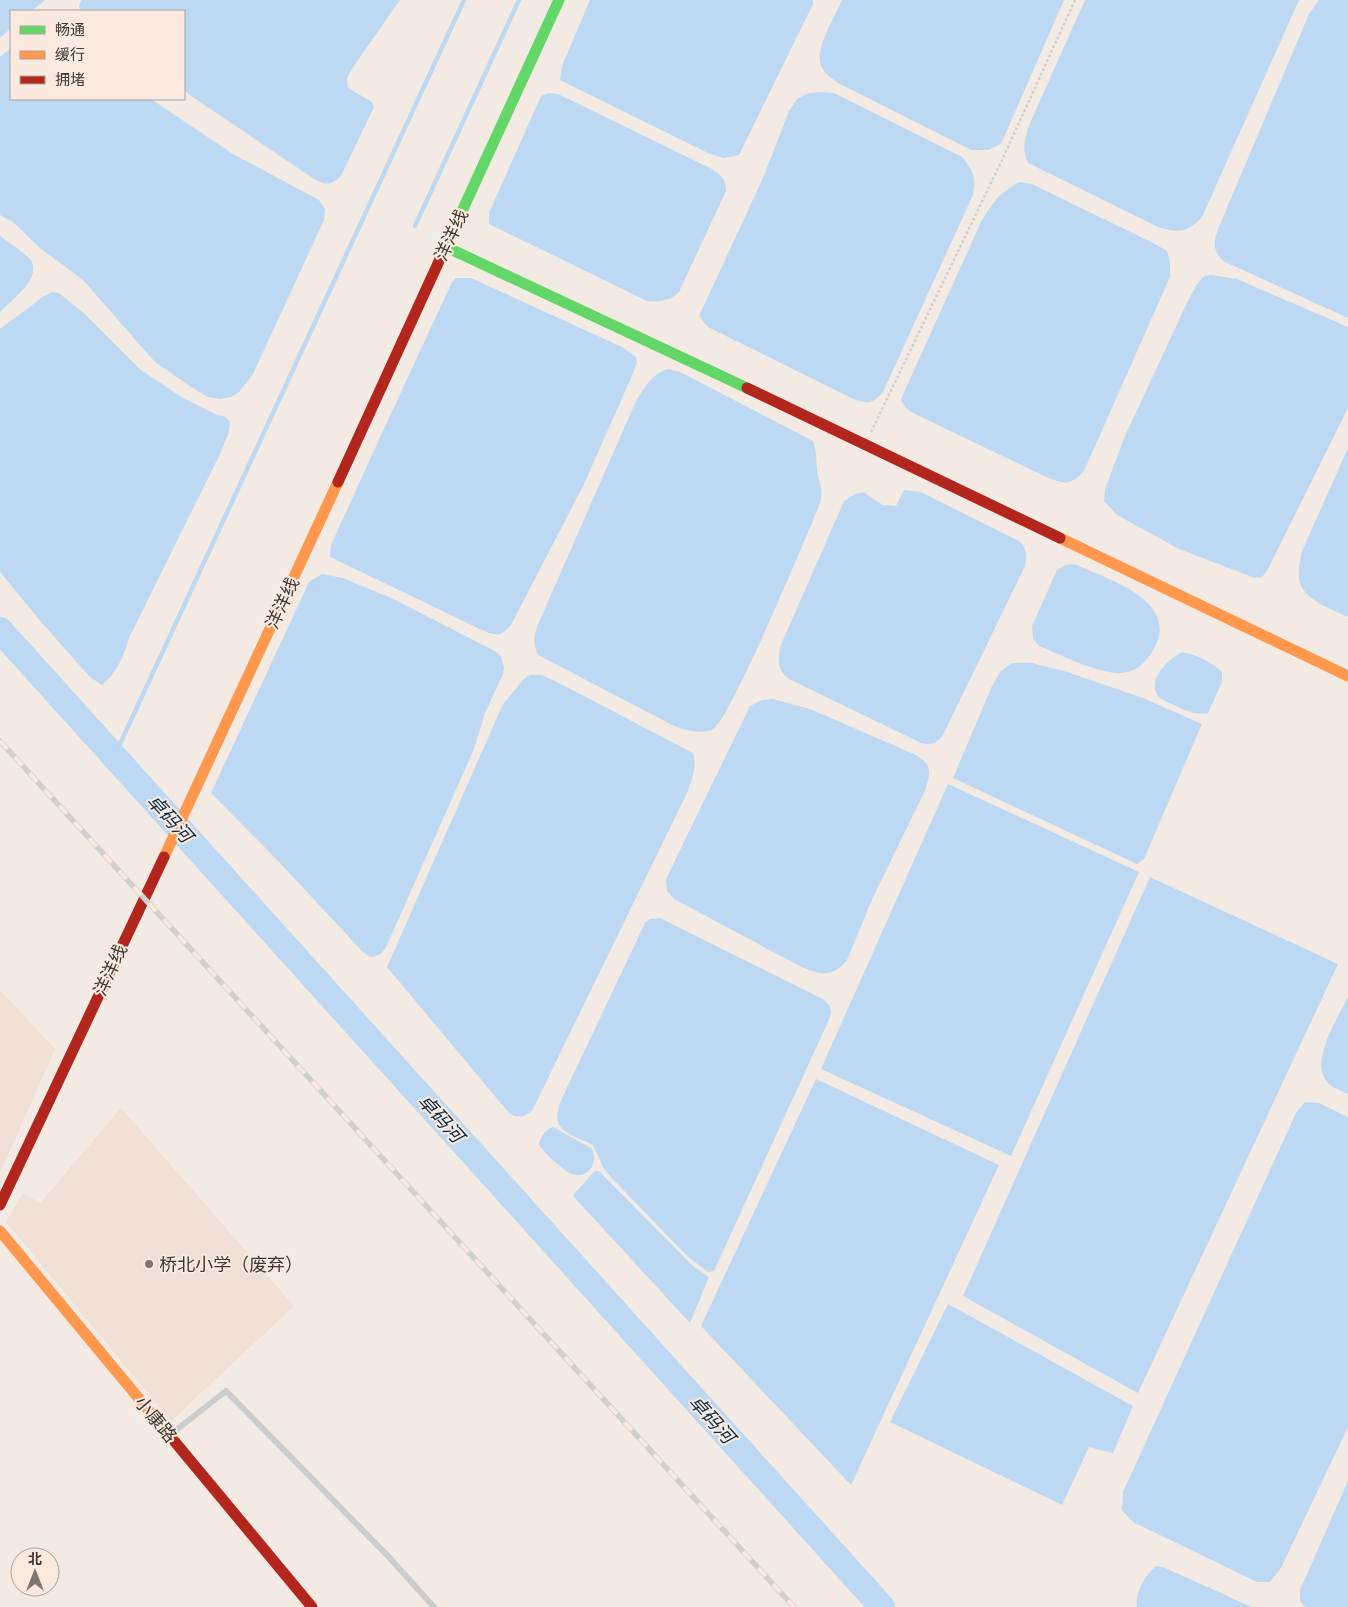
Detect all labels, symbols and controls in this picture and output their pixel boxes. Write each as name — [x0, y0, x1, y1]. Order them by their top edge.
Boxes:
legend — [10, 10, 185, 100]
text: 畅通 — [55, 20, 85, 39]
text: 缓行 — [55, 45, 85, 64]
text: 拥堵 — [55, 70, 85, 89]
street label: 洋洋线 — [429, 206, 473, 264]
street label: 洋洋线 — [260, 574, 304, 632]
water label: 卓码河 — [142, 789, 201, 850]
street label: 洋洋线 — [88, 941, 132, 999]
water label: 卓码河 — [413, 1089, 472, 1150]
place label: 桥北小学（废弃） — [159, 1253, 303, 1276]
marker: 桥北小学（废弃） — [143, 1258, 155, 1270]
water label: 卓码河 — [684, 1390, 743, 1451]
street label: 小康路 — [130, 1391, 182, 1447]
north arrow — [10, 1547, 60, 1597]
text: 北 — [28, 1550, 42, 1568]

